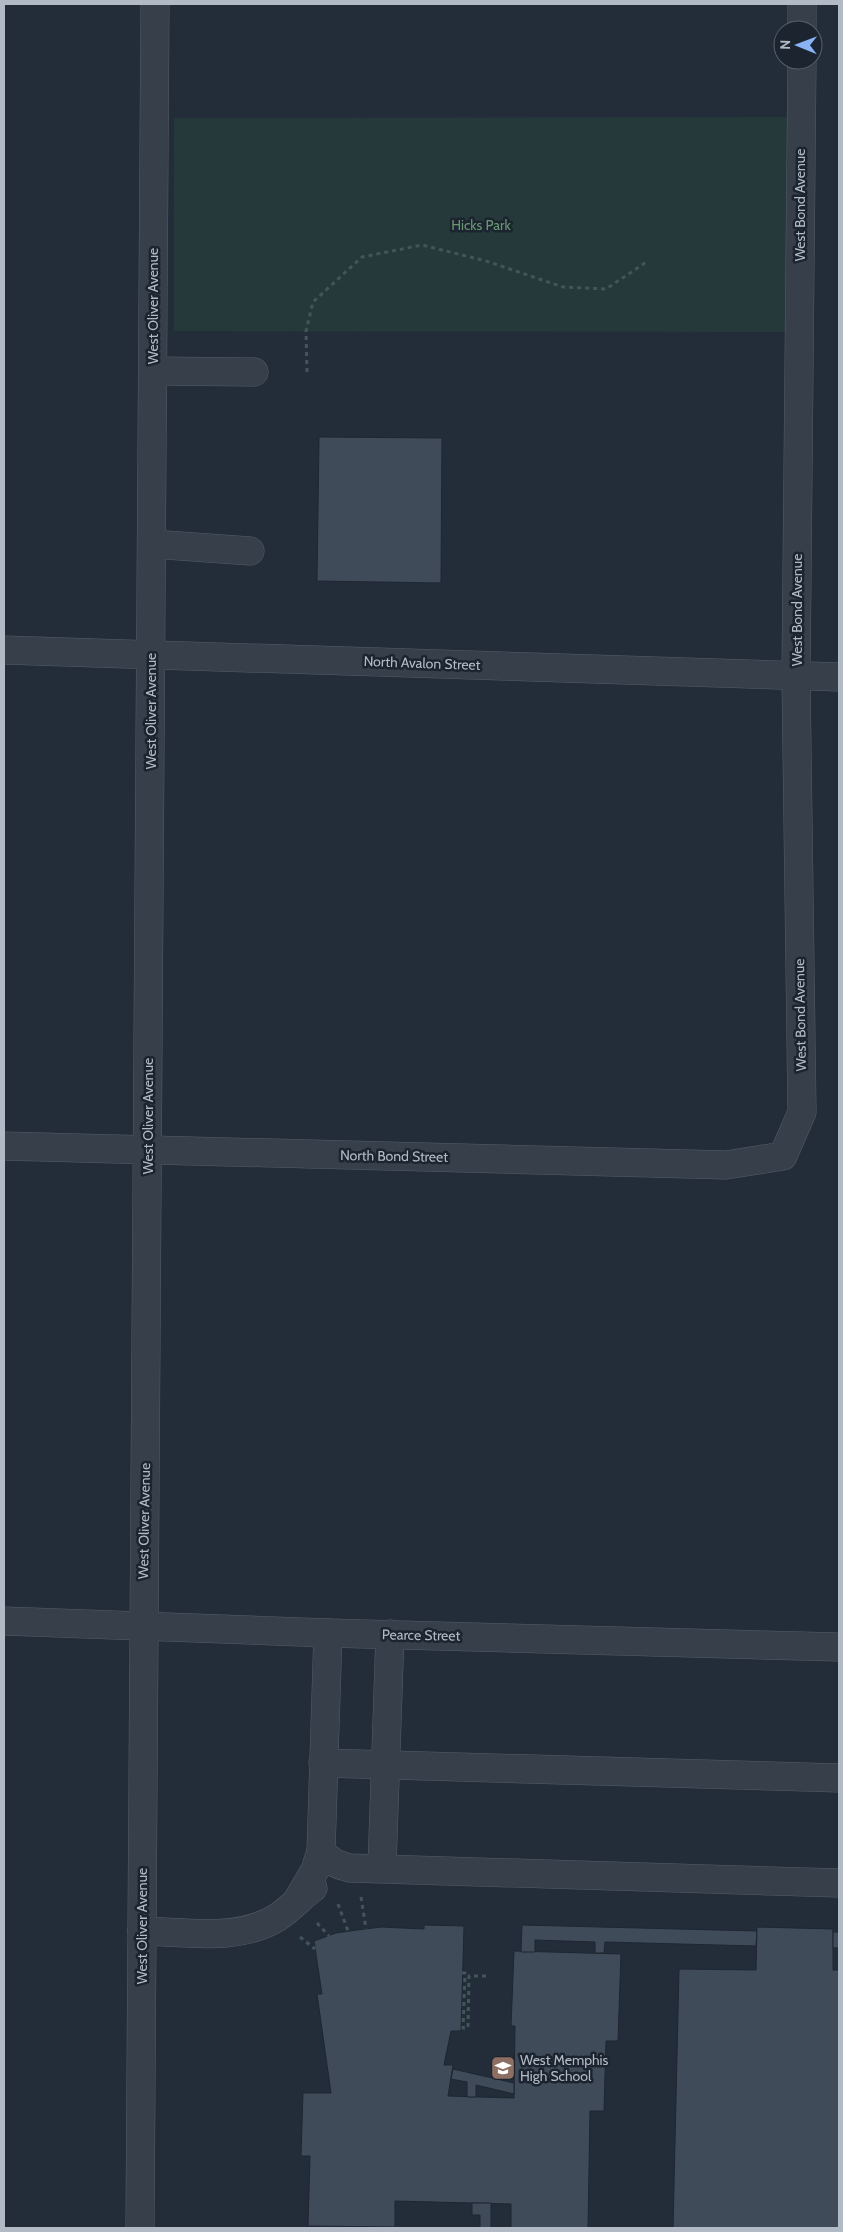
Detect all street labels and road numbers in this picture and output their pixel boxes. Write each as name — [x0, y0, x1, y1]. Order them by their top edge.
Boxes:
street label: West Bond Avenue — [791, 149, 809, 261]
street label: West Oliver Avenue — [144, 248, 162, 364]
street label: West Bond Avenue — [788, 554, 806, 666]
street label: North Avalon Street — [363, 652, 481, 674]
street label: West Oliver Avenue — [142, 653, 160, 769]
street label: West Bond Avenue — [790, 958, 810, 1072]
street label: West Oliver Avenue — [139, 1058, 157, 1174]
street label: North Bond Street — [340, 1146, 448, 1166]
street label: West Oliver Avenue — [134, 1463, 154, 1579]
street label: Pearce Street — [382, 1625, 461, 1645]
street label: West Oliver Avenue — [133, 1868, 151, 1984]

